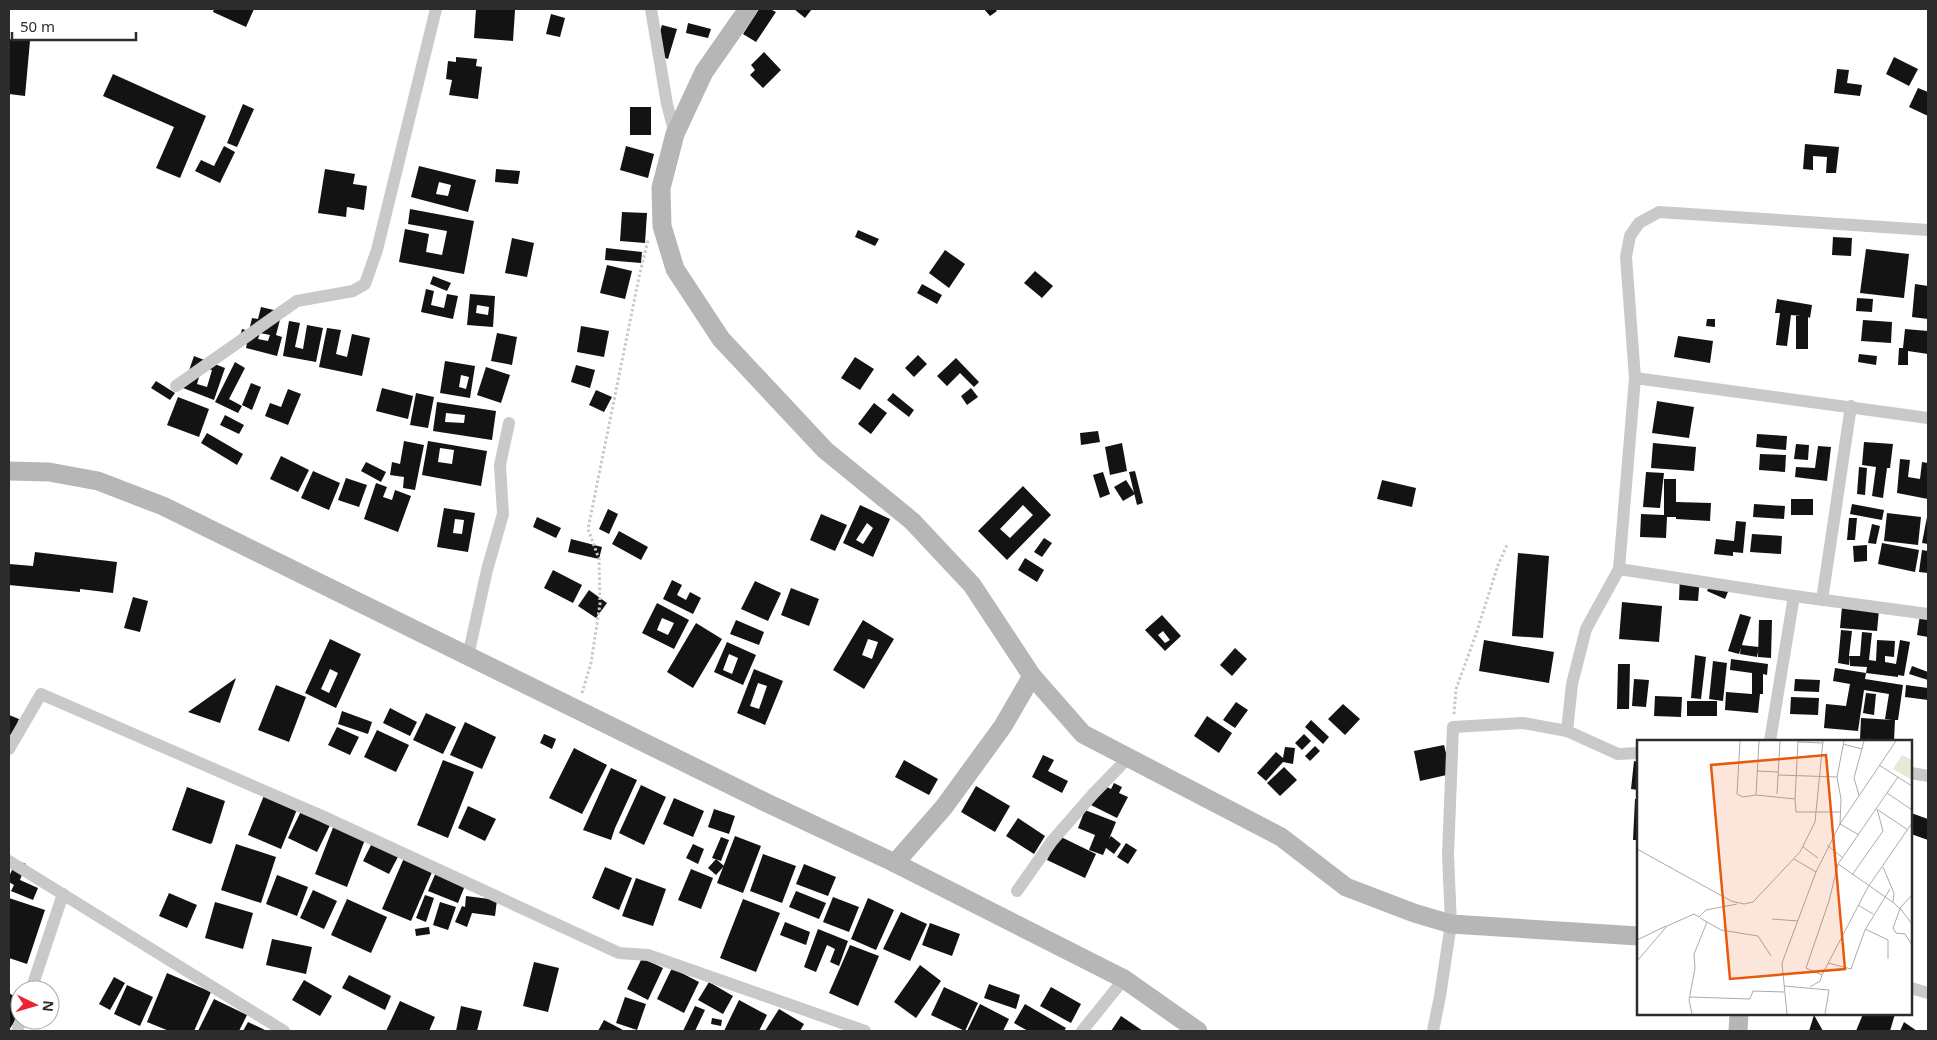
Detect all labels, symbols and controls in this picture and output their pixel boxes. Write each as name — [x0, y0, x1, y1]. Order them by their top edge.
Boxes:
scale bar — [12, 10, 136, 42]
text: 50 m — [20, 16, 55, 36]
inset map — [1637, 740, 1912, 1015]
north arrow — [10, 980, 60, 1030]
text: N — [38, 1000, 58, 1013]

